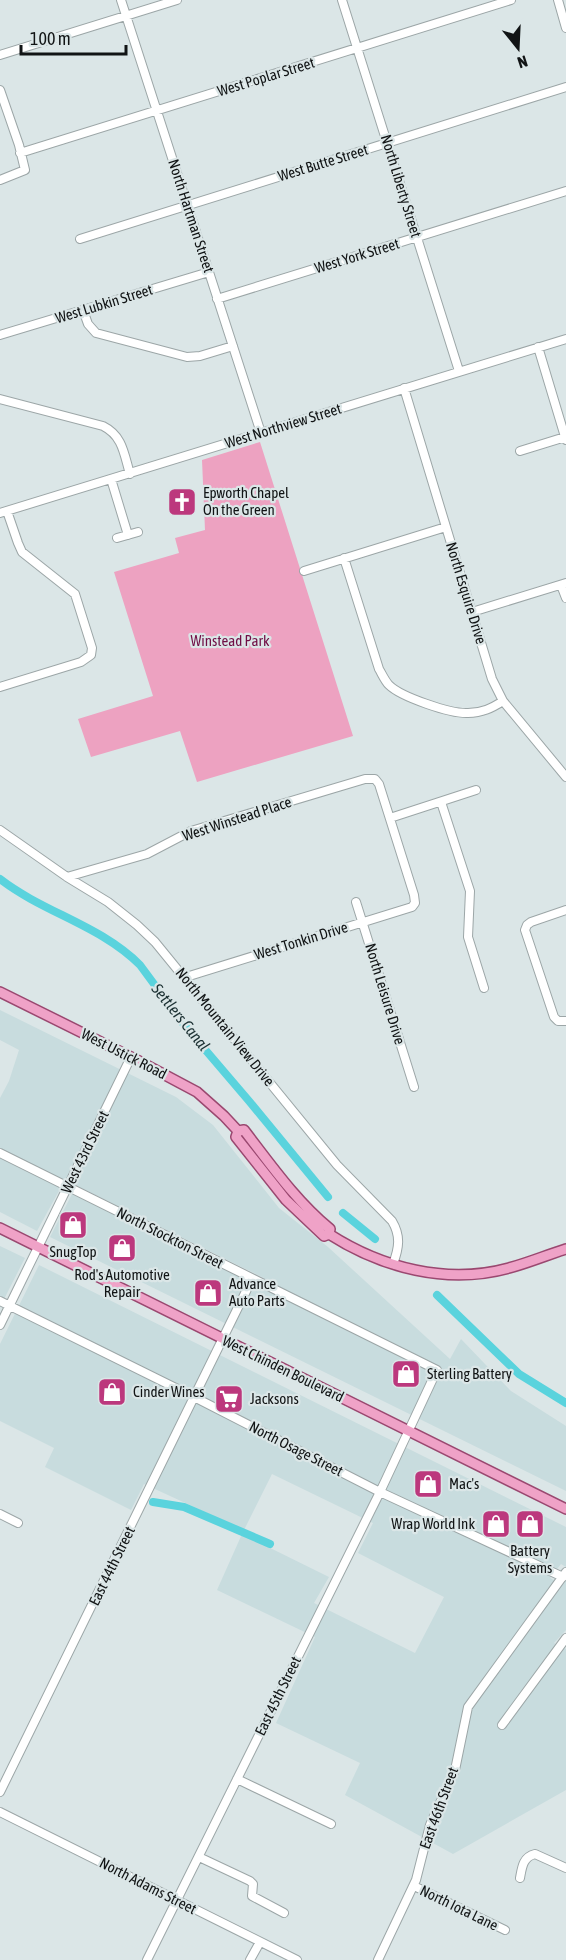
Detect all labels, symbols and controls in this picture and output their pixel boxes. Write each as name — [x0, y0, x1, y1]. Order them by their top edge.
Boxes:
scale bar — [21, 18, 126, 56]
north arrow — [488, 18, 548, 78]
text: 100 m — [30, 28, 71, 49]
text: N — [515, 52, 530, 72]
street label: West Poplar Street — [215, 54, 316, 99]
street label: North Liberty Street — [378, 132, 425, 239]
street label: West Butte Street — [276, 141, 370, 184]
street label: North Hartman Street — [165, 157, 218, 275]
street label: West York Street — [312, 235, 401, 276]
street label: West Lubkin Street — [53, 281, 155, 326]
street label: West Northview Street — [223, 400, 343, 451]
place label: Epworth Chapel On the Green — [203, 484, 289, 518]
church icon: Epworth Chapel On the Green — [166, 486, 198, 518]
street label: North Esquire Drive — [443, 540, 490, 646]
park label: Winstead Park — [190, 632, 270, 649]
street label: West Winstead Place — [180, 793, 294, 844]
street label: West Tonkin Drive — [252, 918, 350, 963]
street label: North Leisure Drive — [362, 941, 409, 1047]
street label: North Mountain View Drive — [172, 964, 278, 1089]
water label: Settlers Canal — [148, 979, 214, 1054]
street label: West Ustick Road — [79, 1025, 170, 1082]
street label: West 43rd Street — [57, 1108, 112, 1196]
street label: North Stockton Street — [114, 1203, 226, 1272]
shop icon: SnugTop — [57, 1209, 89, 1241]
shop icon: Rod's Automotive Repair — [106, 1232, 138, 1264]
place label: SnugTop — [49, 1243, 97, 1260]
place label: Rod's Automotive Repair — [74, 1266, 170, 1300]
place label: Advance Auto Parts — [229, 1275, 285, 1309]
shop icon: Advance Auto Parts — [192, 1277, 224, 1309]
street label: West Chinden Boulevard — [220, 1332, 347, 1405]
shop icon: Sterling Battery — [390, 1358, 422, 1390]
place label: Sterling Battery — [427, 1365, 512, 1382]
shop icon: Cinder Wines — [96, 1376, 128, 1408]
place label: Cinder Wines — [133, 1383, 205, 1400]
supermarket icon: Jacksons — [213, 1383, 245, 1415]
place label: Jacksons — [250, 1390, 299, 1407]
street label: North Osage Street — [247, 1418, 346, 1479]
shop icon: Mac's — [412, 1468, 444, 1500]
place label: Mac's — [449, 1475, 479, 1492]
shop icon: Wrap World Ink — [480, 1508, 512, 1540]
shop icon: Battery Systems — [514, 1508, 546, 1540]
place label: Wrap World Ink — [391, 1515, 475, 1532]
street label: East 44th Street — [85, 1524, 138, 1608]
place label: Battery Systems — [508, 1542, 552, 1576]
street label: East 45th Street — [251, 1654, 304, 1738]
street label: East 46th Street — [416, 1765, 461, 1851]
street label: North Adams Street — [97, 1854, 199, 1917]
street label: North Iota Lane — [417, 1881, 501, 1934]

